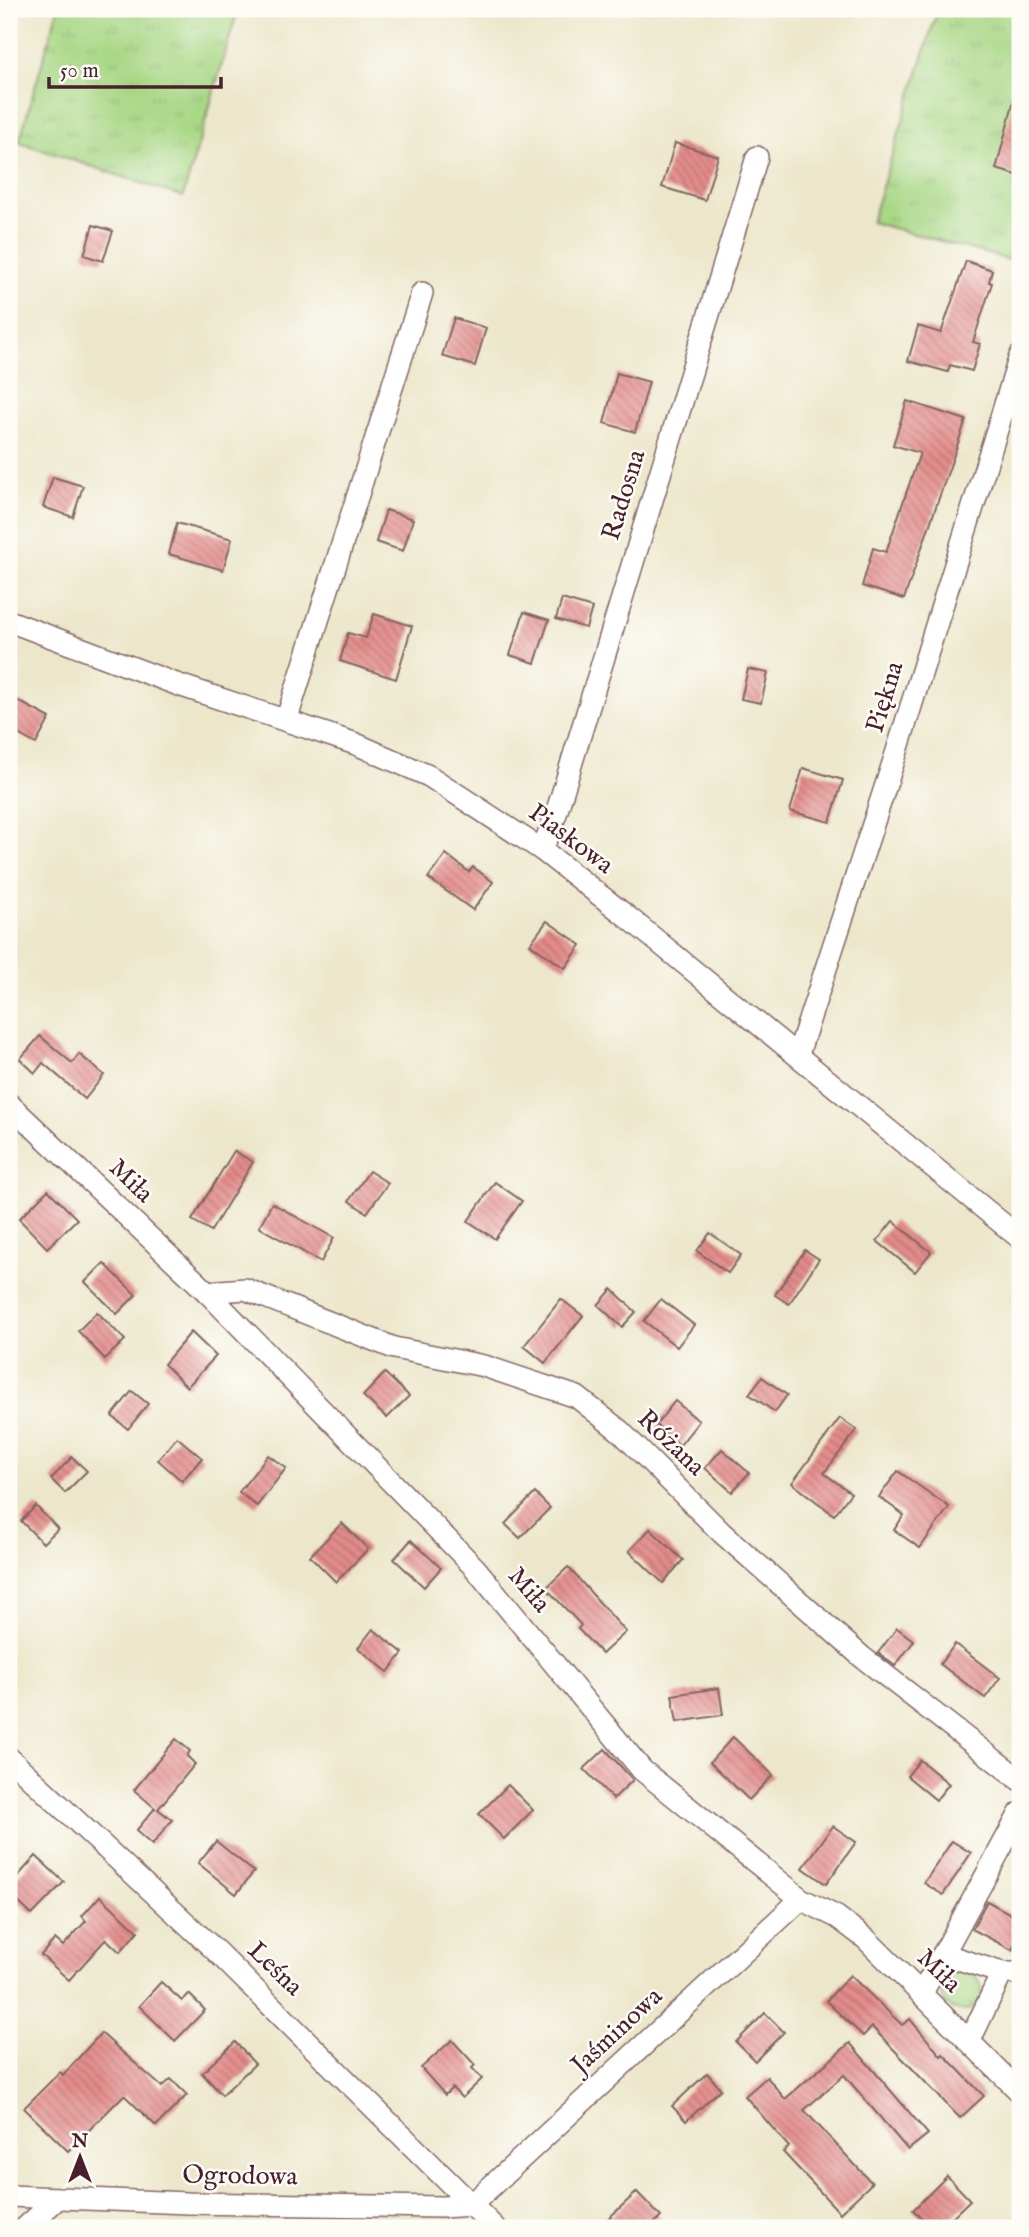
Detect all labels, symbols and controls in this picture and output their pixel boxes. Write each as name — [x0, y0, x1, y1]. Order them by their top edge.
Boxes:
scale bar — [49, 46, 220, 90]
text: 50 m — [60, 58, 99, 85]
street label: Radosna — [595, 445, 654, 544]
street label: Piękna — [859, 657, 912, 737]
street label: Piaskowa — [522, 796, 621, 882]
street label: Miła — [102, 1152, 161, 1211]
street label: Różana — [630, 1403, 713, 1484]
street label: Miła — [500, 1560, 558, 1620]
street label: Leśna — [240, 1935, 310, 2004]
street label: Miła — [910, 1942, 969, 2001]
street label: Jaśminowa — [562, 1980, 670, 2084]
north arrow — [46, 2122, 116, 2192]
text: N — [71, 2130, 89, 2154]
street label: Ogrodowa — [182, 2158, 299, 2194]

